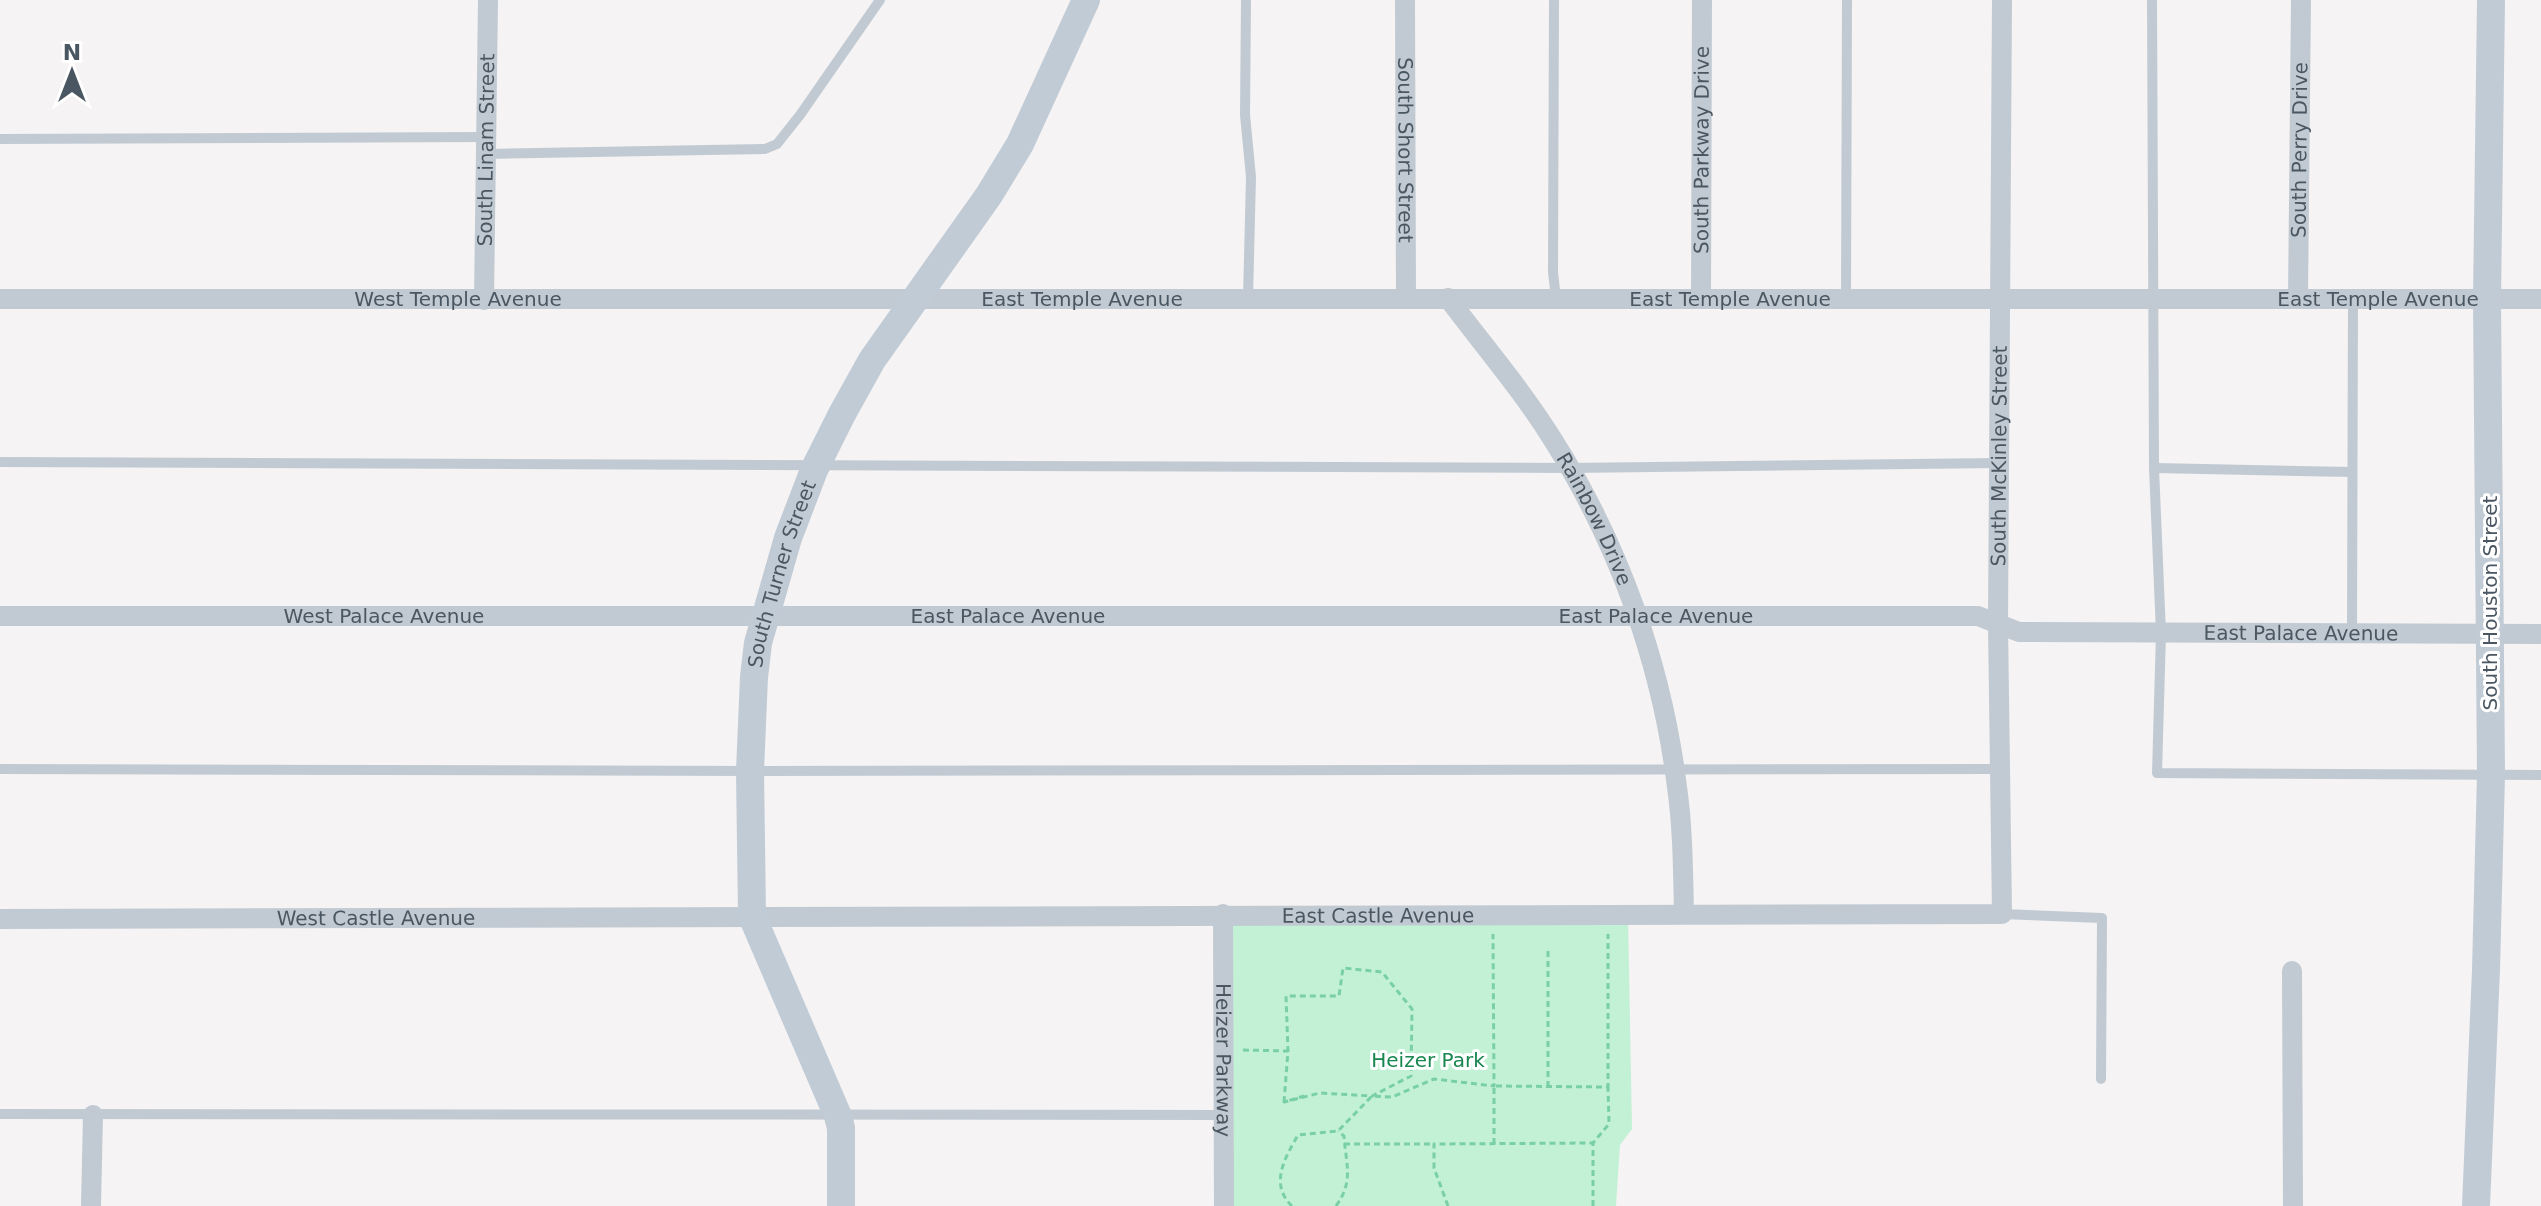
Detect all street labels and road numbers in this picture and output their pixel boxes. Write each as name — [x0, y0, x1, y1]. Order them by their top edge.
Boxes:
street label: South Parkway Drive — [1689, 46, 1714, 254]
street label: South Linam Street — [473, 53, 499, 247]
street label: South Short Street — [1393, 57, 1418, 243]
street label: South Perry Drive — [2287, 62, 2312, 238]
street label: West Temple Avenue — [354, 287, 562, 311]
street label: East Temple Avenue — [981, 287, 1183, 311]
street label: East Temple Avenue — [1629, 287, 1831, 311]
street label: East Temple Avenue — [2277, 287, 2479, 311]
street label: South McKinley Street — [1986, 345, 2012, 567]
street label: Rainbow Drive — [1552, 448, 1637, 589]
street label: South Turner Street — [743, 477, 821, 669]
street label: South Houston Street — [2478, 495, 2502, 710]
street label: West Palace Avenue — [284, 604, 484, 628]
street label: East Palace Avenue — [911, 604, 1105, 628]
street label: East Palace Avenue — [1559, 604, 1753, 628]
street label: East Palace Avenue — [2204, 621, 2398, 645]
street label: East Castle Avenue — [1282, 903, 1474, 928]
street label: West Castle Avenue — [277, 906, 475, 930]
street label: Heizer Parkway — [1211, 983, 1236, 1137]

